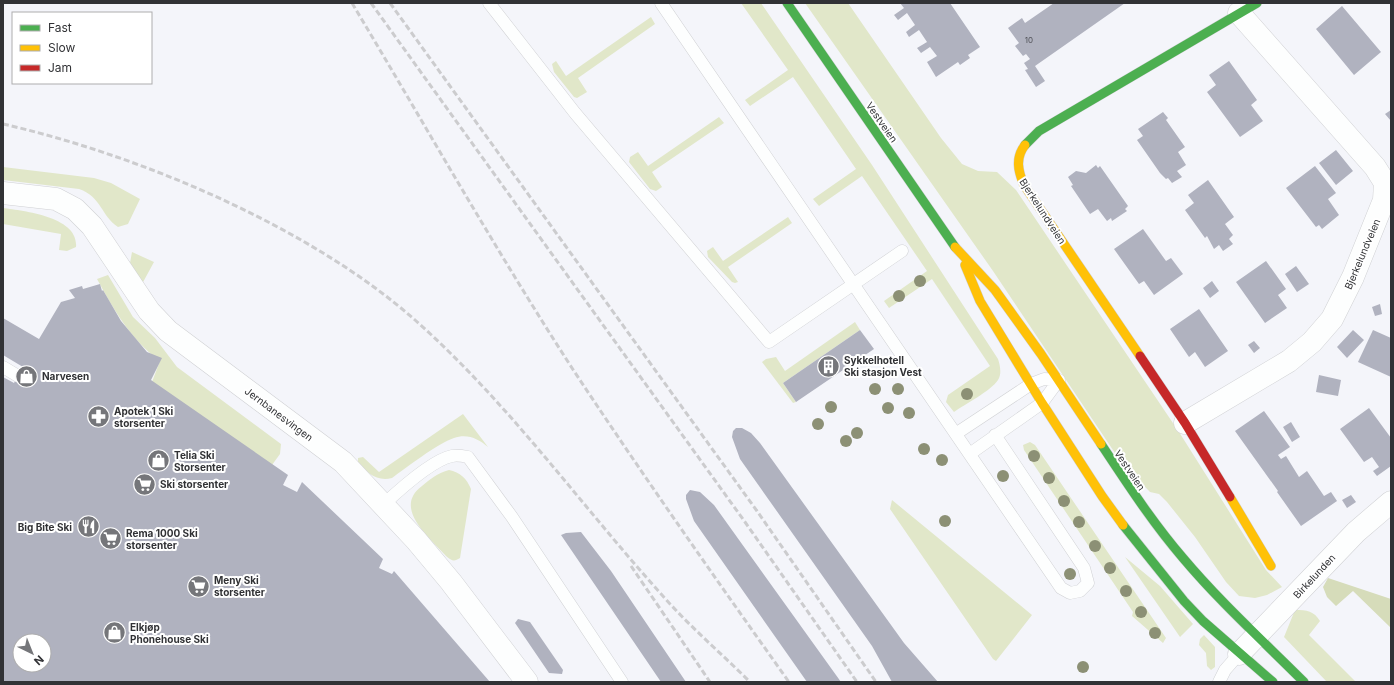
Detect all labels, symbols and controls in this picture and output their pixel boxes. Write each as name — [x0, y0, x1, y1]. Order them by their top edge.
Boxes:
legend — [12, 12, 152, 84]
text: Fast — [48, 20, 72, 35]
house number: 10 — [1025, 35, 1033, 45]
text: Slow — [48, 40, 76, 55]
text: Jam — [48, 60, 72, 75]
street label: Vestveien — [864, 100, 900, 145]
street label: Bjerkelundveien — [1017, 176, 1069, 246]
street label: Bjerkelundveien — [1342, 217, 1382, 291]
building icon: Sykkelhotell Ski stasjon Vest — [815, 353, 841, 379]
place label: Sykkelhotell Ski stasjon Vest — [844, 354, 922, 378]
shop icon: Narvesen — [13, 363, 39, 389]
place label: Narvesen — [42, 370, 89, 382]
street label: Jernbanesvingen — [243, 385, 315, 444]
pharmacy icon: Apotek 1 Ski storsenter — [86, 404, 112, 430]
place label: Apotek 1 Ski storsenter — [114, 405, 174, 429]
street label: Vestveien — [1112, 447, 1148, 493]
shop icon: Telia Ski Storsenter — [145, 448, 171, 474]
place label: Telia Ski Storsenter — [174, 449, 226, 473]
supermarket icon: Ski storsenter — [131, 471, 157, 497]
place label: Ski storsenter — [160, 478, 228, 490]
restaurant icon: Big Bite Ski — [75, 514, 101, 540]
place label: Big Bite Ski — [18, 521, 72, 534]
supermarket icon: Rema 1000 Ski storsenter — [98, 526, 124, 552]
place label: Rema 1000 Ski storsenter — [126, 527, 198, 551]
street label: Birkelunden — [1290, 551, 1338, 601]
supermarket icon: Meny Ski storsenter — [186, 573, 212, 599]
place label: Meny Ski storsenter — [214, 574, 265, 598]
shop icon: Elkjøp Phonehouse Ski — [102, 620, 128, 646]
place label: Elkjøp Phonehouse Ski — [130, 621, 209, 645]
north arrow — [12, 633, 52, 673]
text: N — [31, 652, 47, 668]

